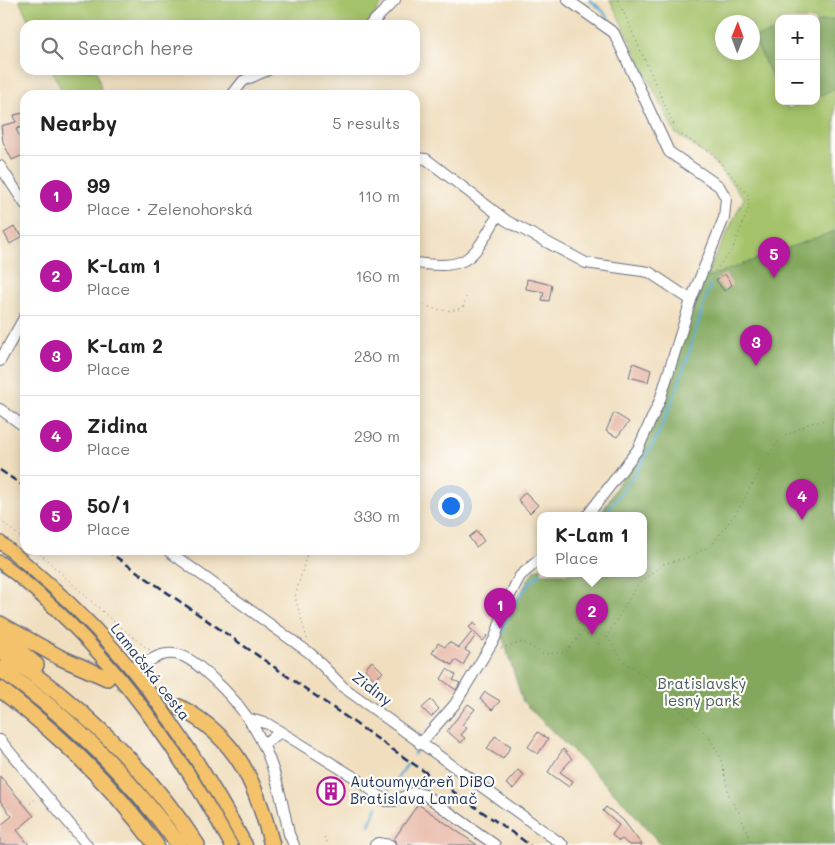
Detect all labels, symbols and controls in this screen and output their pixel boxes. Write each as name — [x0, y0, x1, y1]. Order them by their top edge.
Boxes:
north arrow — [715, 15, 760, 60]
map controls — [775, 15, 820, 105]
button: + — [775, 15, 820, 60]
search box — [20, 20, 420, 75]
icon: search — [38, 34, 66, 62]
text: Search here — [78, 35, 194, 60]
button: − — [775, 60, 820, 105]
text: Nearby — [40, 109, 117, 136]
text: 5 results — [332, 112, 400, 133]
text: 99 — [87, 173, 110, 198]
text: 1 — [52, 185, 60, 206]
text: 110 m — [358, 185, 400, 206]
text: Place · Zelenohorská — [87, 198, 253, 219]
pin: 5 — [758, 237, 790, 278]
text: K-Lam 1 — [87, 253, 161, 278]
text: 2 — [52, 265, 60, 286]
text: 160 m — [355, 265, 400, 286]
text: Place — [87, 278, 130, 299]
pin: 3 — [740, 325, 772, 366]
text: K-Lam 2 — [87, 333, 163, 358]
text: 3 — [51, 345, 61, 366]
text: 280 m — [354, 345, 400, 366]
text: Place — [87, 358, 130, 379]
text: Zidina — [87, 413, 148, 438]
text: 4 — [51, 425, 61, 446]
text: 290 m — [354, 425, 400, 446]
text: Place — [87, 438, 130, 459]
pin: 4 — [786, 479, 818, 520]
text: 50/1 — [87, 493, 130, 518]
your location — [438, 493, 464, 519]
text: 5 — [51, 505, 61, 526]
text: 330 m — [354, 505, 400, 526]
popup — [537, 512, 647, 577]
text: Place — [87, 518, 130, 539]
text: K-Lam 1 — [555, 522, 629, 547]
text: Place — [555, 547, 598, 568]
pin: 1 — [484, 588, 516, 629]
pin: 2 — [576, 594, 608, 635]
street label: Lamačská cesta — [107, 619, 195, 724]
street label: Zidiny — [349, 667, 397, 710]
park label: Bratislavský lesný park — [658, 673, 747, 710]
place label: Autoumyváreň DiBO Bratislava Lamač — [350, 771, 495, 808]
building icon: Autoumyváreň DiBO Bratislava Lamač — [316, 776, 346, 806]

